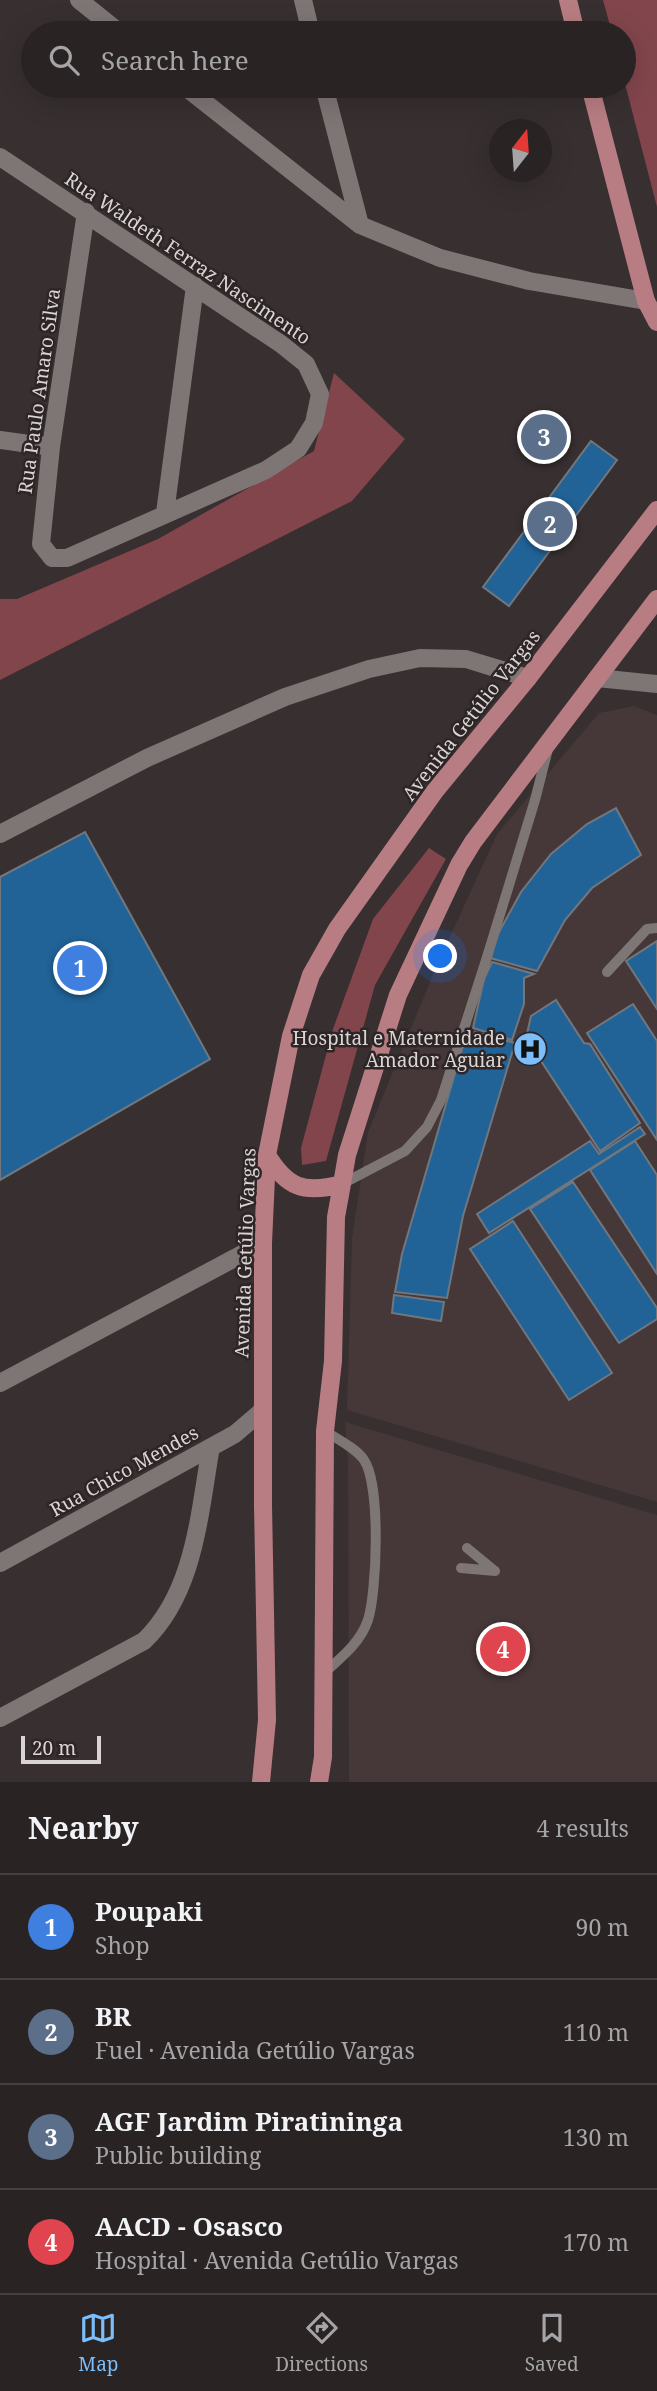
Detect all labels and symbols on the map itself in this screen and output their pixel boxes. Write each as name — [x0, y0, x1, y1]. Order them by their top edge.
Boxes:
north arrow — [489, 119, 552, 182]
street label: Rua Waldeth Ferraz Nascimento — [60, 166, 316, 350]
street label: Rua Paulo Amaro Silva — [12, 287, 66, 495]
pin: 3 — [521, 411, 567, 463]
pin: 2 — [527, 498, 573, 550]
street label: Avenida Getúlio Vargas — [396, 624, 546, 806]
your location — [423, 939, 457, 973]
pin: 1 — [57, 942, 103, 994]
place label: Hospital e Maternidade Amador Aguiar — [292, 1025, 505, 1073]
hospital icon: Hospital e Maternidade Amador Aguiar — [511, 1030, 549, 1068]
street label: Avenida Getúlio Vargas — [228, 1147, 262, 1359]
street label: Rua Chico Mendes — [45, 1419, 203, 1523]
pin: 4 — [480, 1623, 526, 1675]
scale bar — [21, 1733, 102, 1765]

